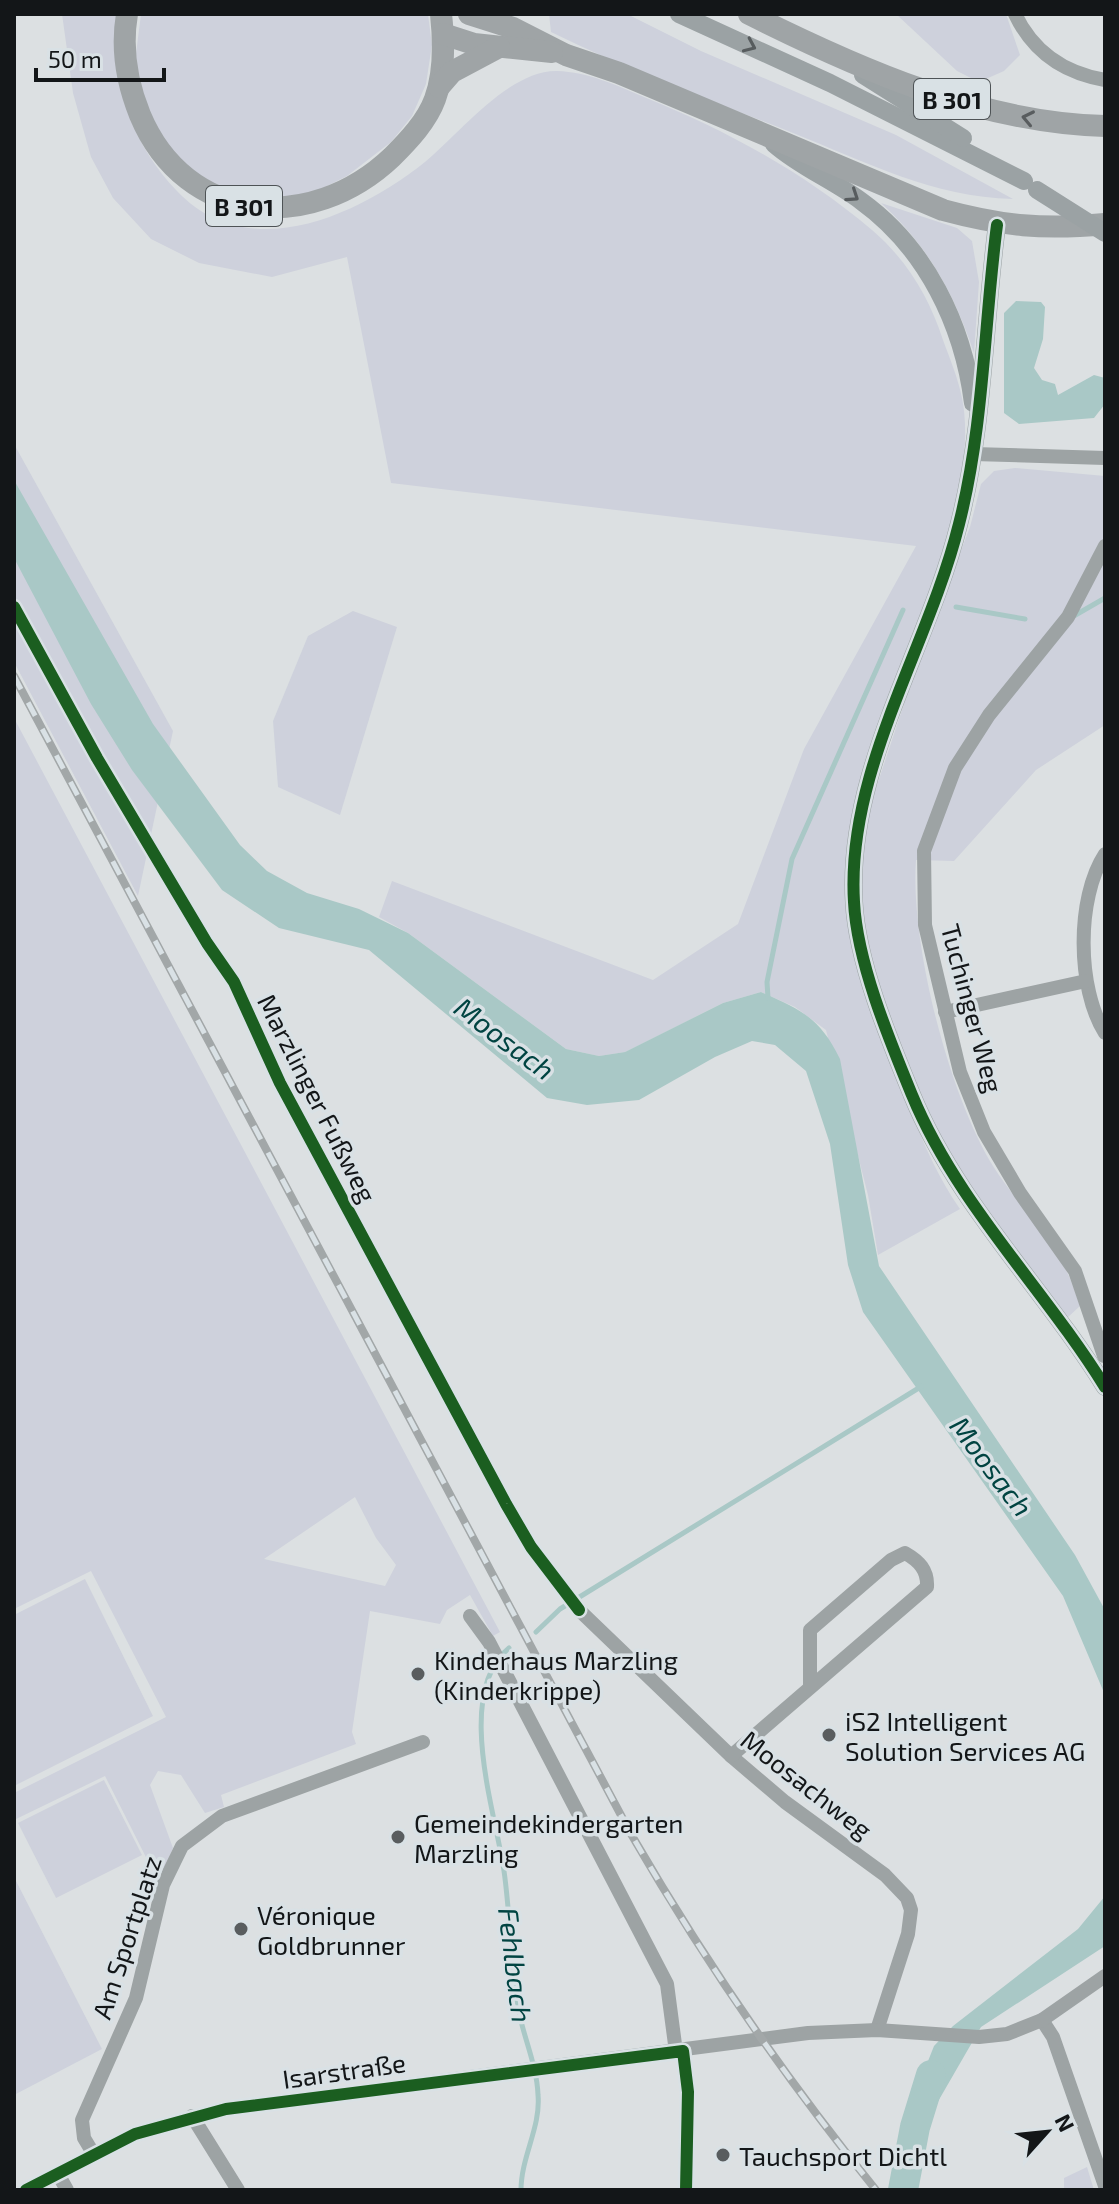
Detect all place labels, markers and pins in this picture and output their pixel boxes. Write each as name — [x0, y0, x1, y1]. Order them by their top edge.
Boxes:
place label: Kinderhaus Marzling (Kinderkrippe) — [434, 1644, 678, 1705]
marker: Kinderhaus Marzling (Kinderkrippe) — [409, 1665, 427, 1683]
place label: iS2 Intelligent Solution Services AG — [845, 1705, 1085, 1766]
marker: iS2 Intelligent Solution Services AG — [820, 1726, 838, 1744]
place label: Gemeindekindergarten Marzling — [414, 1807, 683, 1868]
marker: Gemeindekindergarten Marzling — [389, 1828, 407, 1846]
place label: Véronique Goldbrunner — [257, 1899, 405, 1960]
marker: Véronique Goldbrunner — [232, 1920, 250, 1938]
place label: Tauchsport Dichtl — [739, 2140, 947, 2171]
marker: Tauchsport Dichtl — [714, 2146, 732, 2164]

